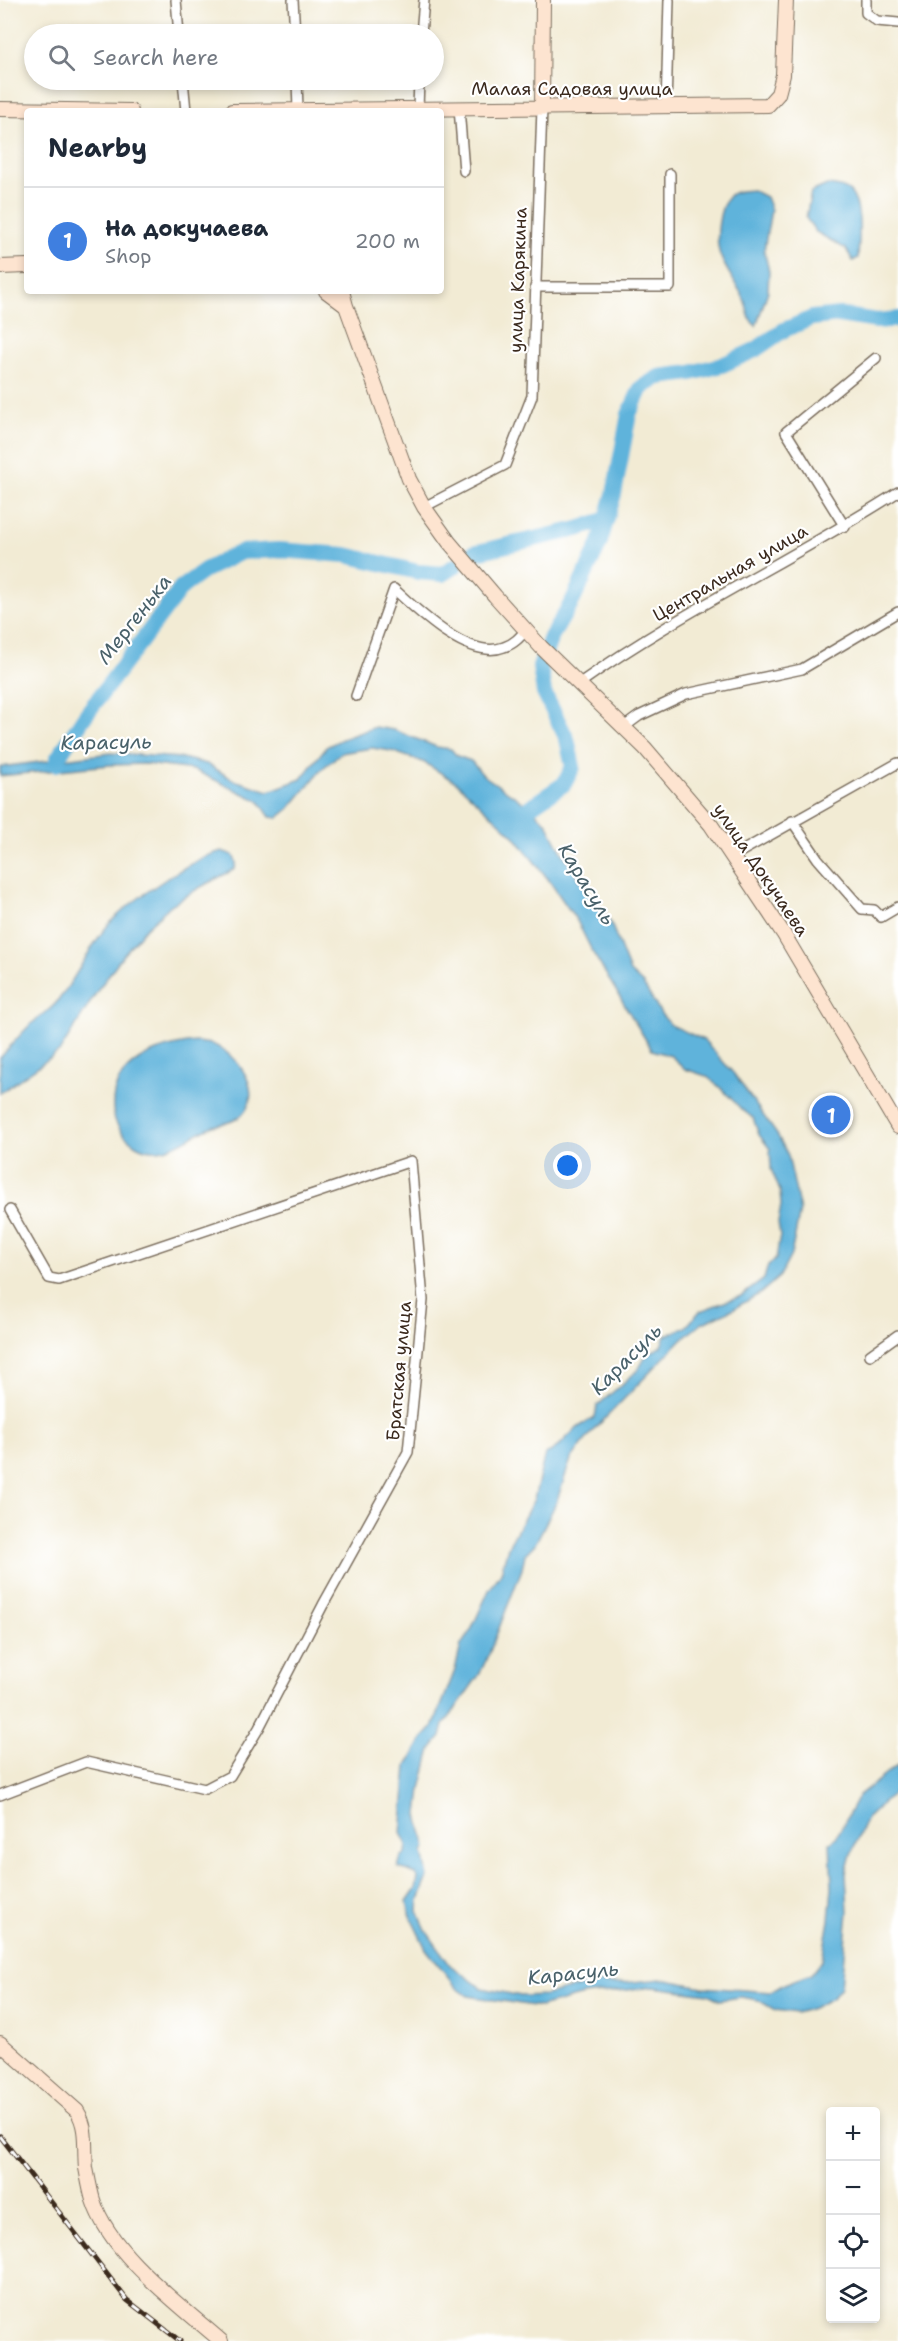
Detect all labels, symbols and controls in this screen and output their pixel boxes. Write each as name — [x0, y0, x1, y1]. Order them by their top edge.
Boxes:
search box — [24, 24, 444, 90]
icon: search — [45, 41, 78, 74]
text: Search here — [93, 43, 219, 72]
street label: Малая Садовая улица — [471, 77, 673, 101]
text: Nearby — [48, 130, 147, 165]
street label: улица Карякина — [503, 207, 533, 353]
text: На докучаева — [105, 214, 268, 243]
text: 1 — [63, 228, 72, 254]
text: 200 m — [355, 228, 420, 254]
text: Shop — [105, 243, 152, 269]
street label: Центральная улица — [648, 519, 812, 627]
water label: Мергенька — [91, 569, 177, 669]
water label: Карасуль — [60, 728, 152, 756]
street label: улица Докучаева — [708, 799, 814, 941]
water label: Карасуль — [552, 838, 622, 930]
pin: 1 — [812, 1092, 850, 1138]
your location — [553, 1151, 582, 1180]
street label: Братская улица — [381, 1300, 417, 1442]
water label: Карасуль — [585, 1318, 667, 1400]
water label: Карасуль — [526, 1955, 620, 1991]
map controls — [826, 2107, 880, 2323]
button: + — [826, 2107, 880, 2161]
button: − — [826, 2161, 880, 2215]
button: locate — [826, 2215, 880, 2269]
button: layers — [826, 2269, 880, 2323]

